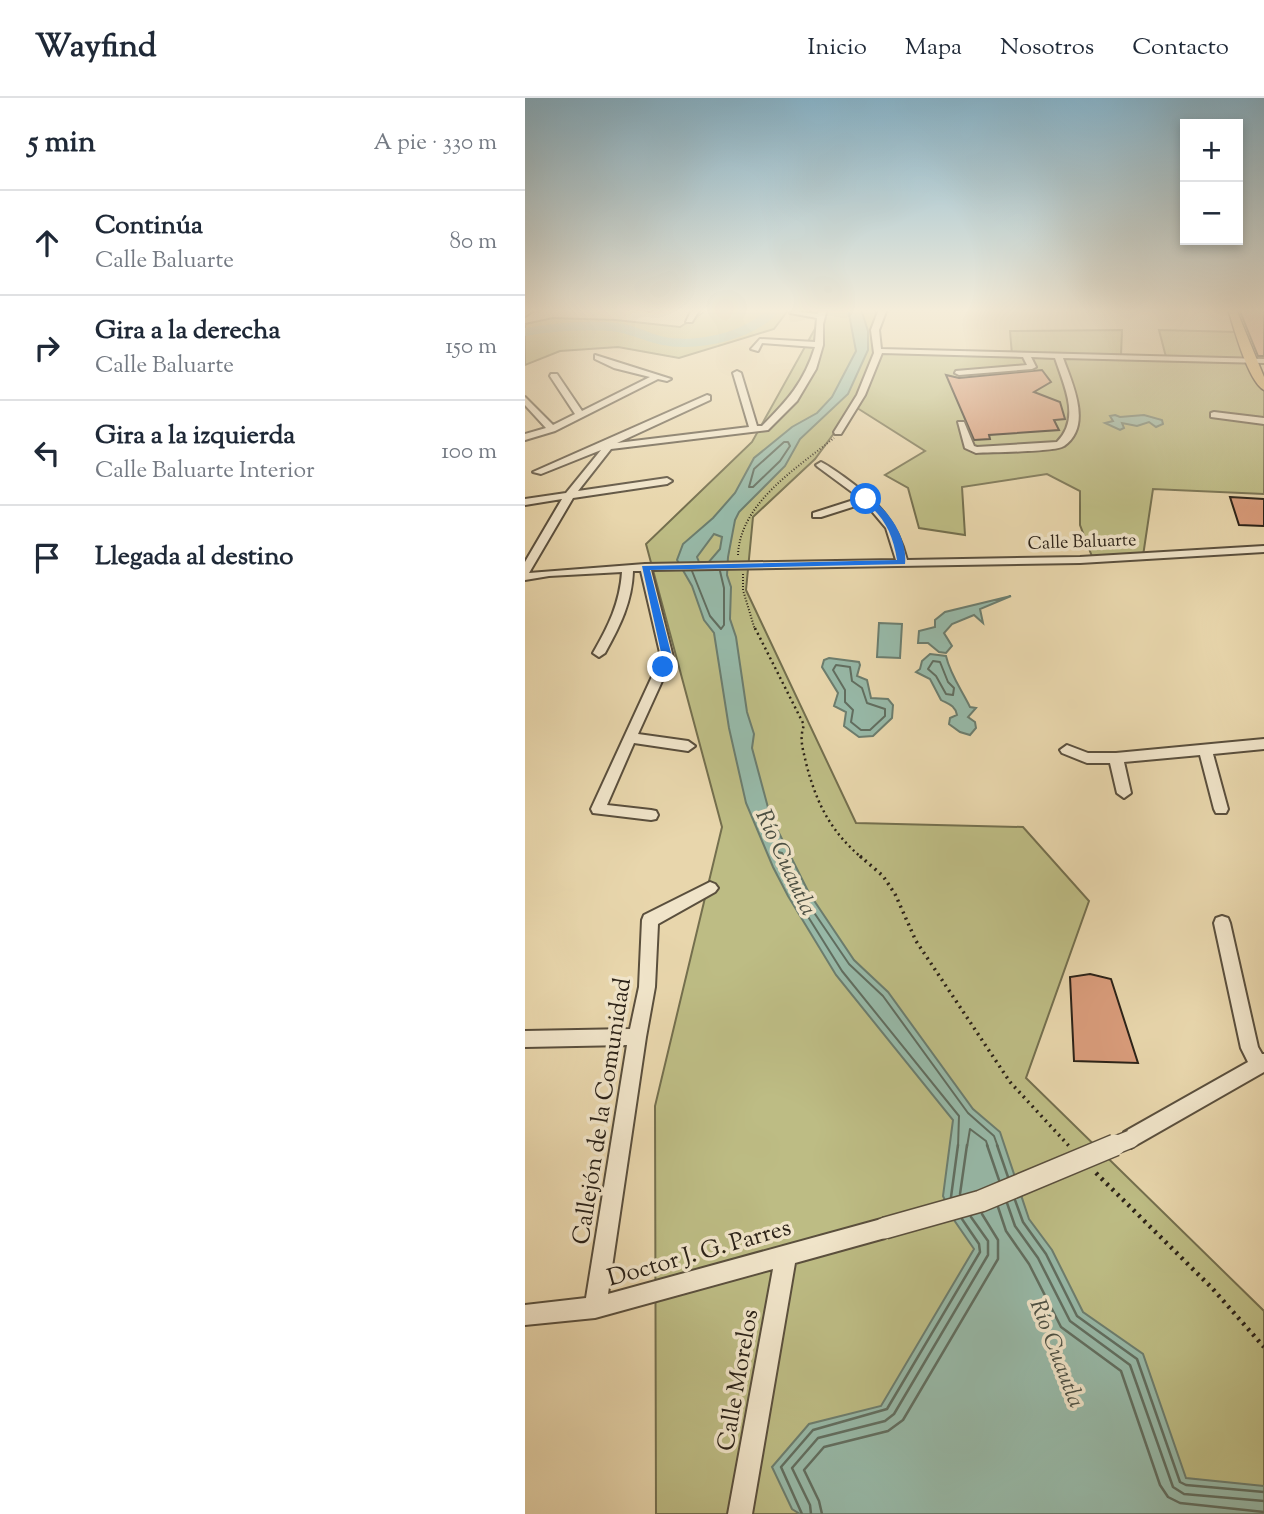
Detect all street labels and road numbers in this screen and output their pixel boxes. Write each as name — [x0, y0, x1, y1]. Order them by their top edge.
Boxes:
street label: Calle Baluarte — [1027, 528, 1137, 558]
street label: Callejón de la Comunidad — [565, 975, 641, 1247]
street label: Doctor J. G. Parres — [604, 1211, 795, 1296]
street label: Calle Morelos — [710, 1307, 768, 1454]

